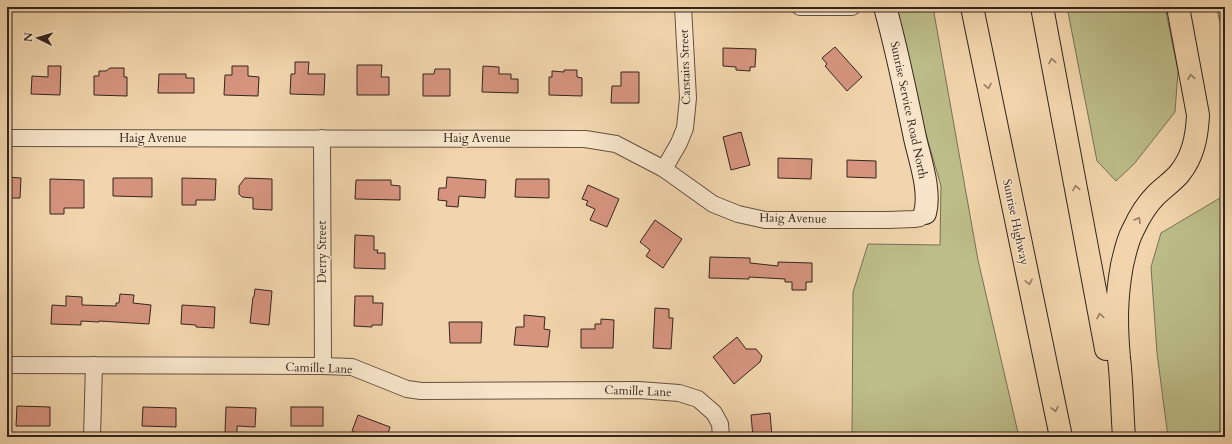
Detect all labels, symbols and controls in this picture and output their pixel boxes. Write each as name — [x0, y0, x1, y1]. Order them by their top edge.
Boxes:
north arrow — [18, 18, 58, 58]
street label: Carstairs Street — [676, 29, 694, 105]
text: N — [21, 31, 36, 43]
street label: Sunrise Service Road North — [887, 40, 932, 181]
one-way arrow — [1048, 58, 1057, 64]
one-way arrow — [1187, 74, 1196, 80]
one-way arrow — [983, 83, 992, 90]
street label: Haig Avenue — [119, 130, 187, 146]
street label: Haig Avenue — [443, 130, 511, 146]
street label: Sunrise Highway — [999, 177, 1033, 267]
one-way arrow — [1072, 185, 1081, 191]
street label: Haig Avenue — [759, 209, 827, 227]
one-way arrow — [1133, 217, 1140, 224]
street label: Derry Street — [314, 221, 330, 283]
one-way arrow — [1024, 279, 1032, 285]
one-way arrow — [1096, 313, 1105, 319]
street label: Camille Lane — [285, 359, 353, 377]
street label: Camille Lane — [604, 382, 672, 400]
one-way arrow — [1051, 406, 1059, 413]

